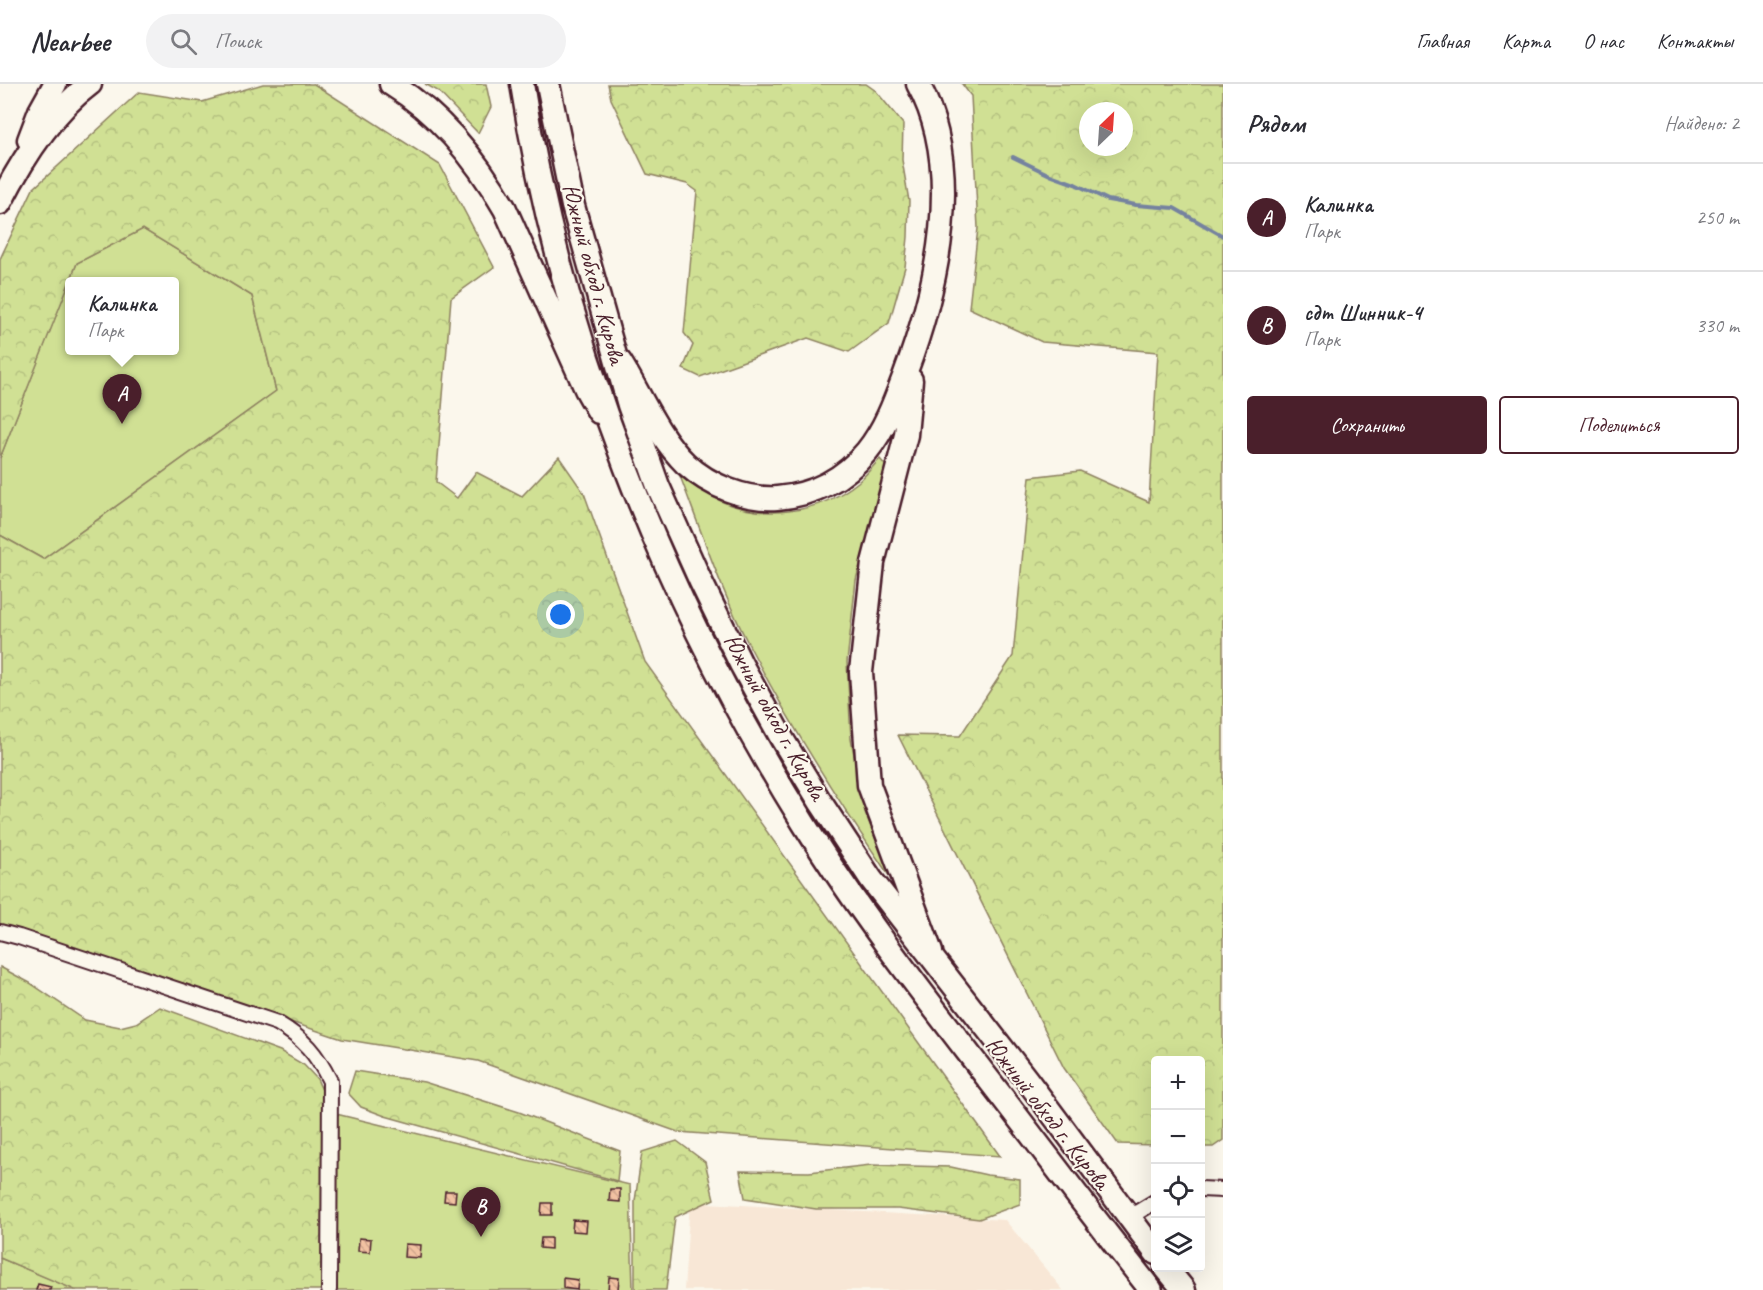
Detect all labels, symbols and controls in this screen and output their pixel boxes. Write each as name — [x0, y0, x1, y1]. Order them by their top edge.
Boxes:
search box — [146, 14, 566, 68]
text: Nearbee — [30, 24, 110, 59]
icon: search — [167, 25, 200, 58]
text: Поиск — [215, 27, 261, 55]
text: Главная — [1416, 28, 1469, 54]
text: Карта — [1502, 28, 1550, 54]
text: О нас — [1583, 28, 1624, 54]
text: Контакты — [1657, 28, 1733, 54]
north arrow — [1079, 102, 1133, 156]
text: Рядом — [1247, 107, 1305, 140]
text: Найдено: 2 — [1664, 111, 1739, 136]
street label: Южный обход г. Кирова — [556, 181, 633, 370]
text: Калинка — [1304, 191, 1373, 219]
text: A — [1261, 205, 1272, 230]
text: 250 m — [1696, 205, 1739, 230]
text: Парк — [1304, 219, 1340, 244]
popup — [65, 277, 179, 355]
text: Калинка — [88, 290, 156, 318]
text: сдт Шинник-4 — [1304, 299, 1422, 327]
text: B — [1261, 313, 1272, 338]
text: 330 m — [1696, 313, 1739, 338]
text: Парк — [88, 318, 123, 343]
text: Парк — [1304, 327, 1340, 352]
pin: A — [102, 374, 142, 424]
button: Сохранить — [1247, 396, 1487, 454]
button: Поделиться — [1499, 396, 1739, 454]
your location — [546, 600, 575, 629]
street label: Южный обход г. Кирова — [717, 629, 834, 807]
street label: Южный обход г. Кирова — [979, 1031, 1118, 1197]
map controls — [1151, 1056, 1205, 1272]
button: + — [1151, 1056, 1205, 1110]
button: − — [1151, 1110, 1205, 1164]
button: locate — [1151, 1164, 1205, 1218]
pin: B — [462, 1188, 500, 1237]
button: layers — [1151, 1218, 1205, 1272]

